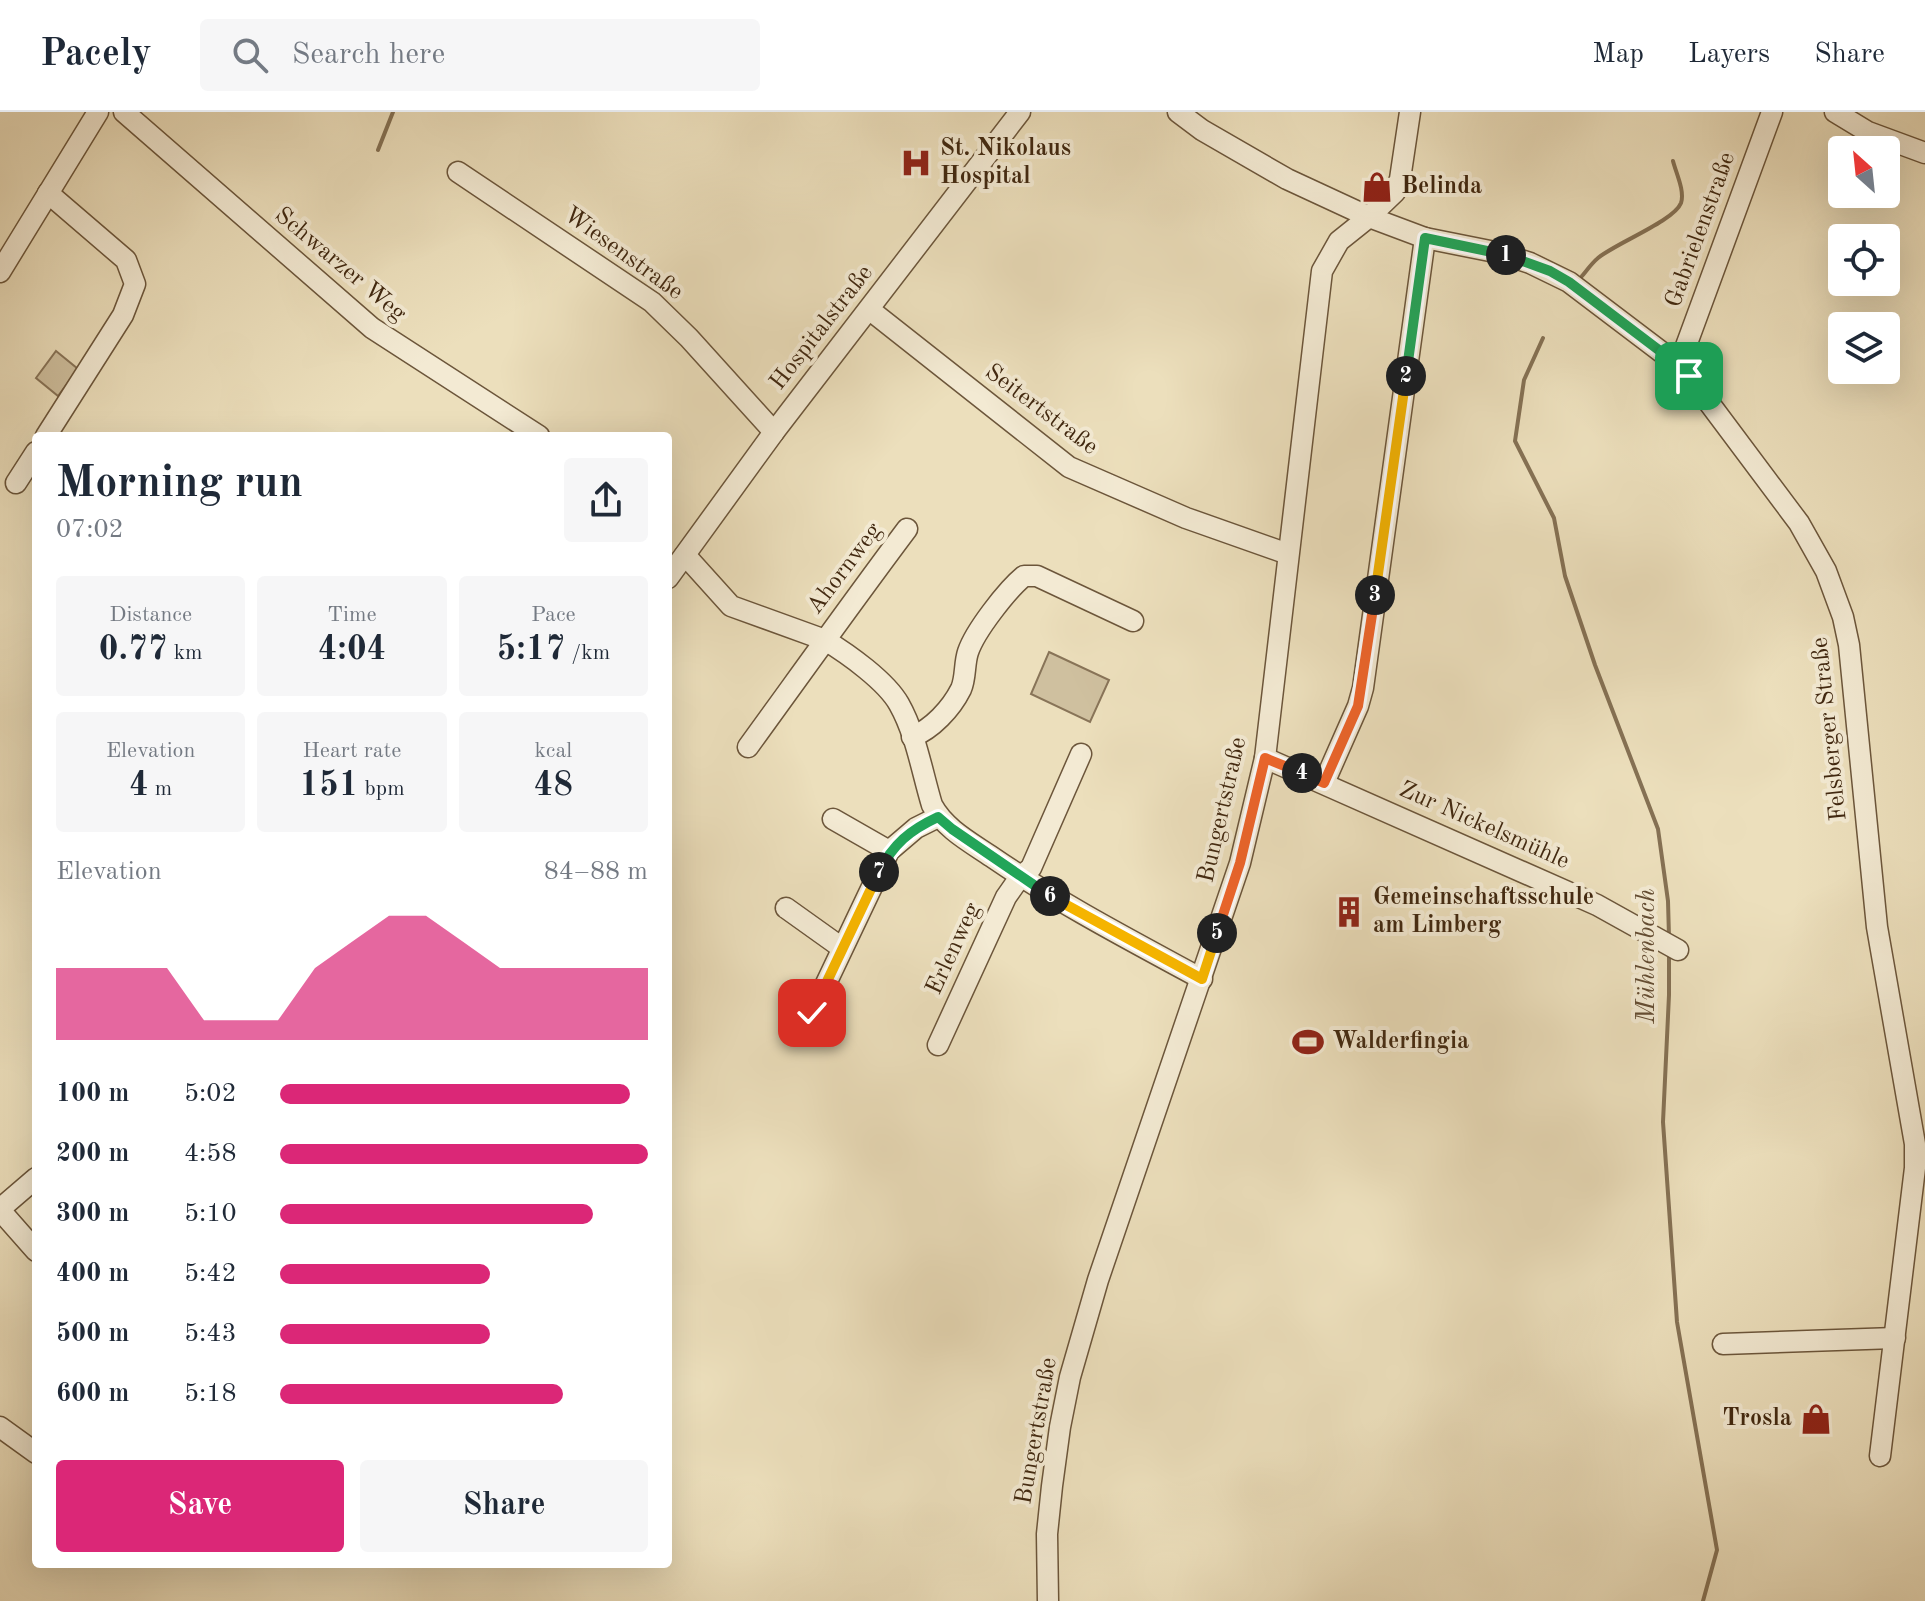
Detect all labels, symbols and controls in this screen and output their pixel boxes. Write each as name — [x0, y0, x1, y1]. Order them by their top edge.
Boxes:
search box — [200, 19, 760, 91]
icon: search — [228, 33, 272, 77]
text: Pacely — [40, 36, 152, 74]
text: Search here — [292, 40, 445, 70]
text: Map — [1592, 41, 1644, 69]
text: Layers — [1688, 41, 1770, 69]
text: Share — [1814, 41, 1885, 69]
north arrow — [1828, 136, 1900, 208]
map controls — [1828, 136, 1900, 384]
place label: St. Nikolaus Hospital — [940, 137, 1071, 189]
hospital icon: St. Nikolaus Hospital — [899, 146, 933, 180]
street label: Gabrielenstraße — [1662, 149, 1740, 311]
shop icon: Belinda — [1360, 170, 1394, 204]
place label: Belinda — [1401, 175, 1482, 199]
street label: Schwarzer Weg — [270, 203, 410, 327]
street label: Wiesenstraße — [559, 203, 687, 305]
button: locate — [1828, 224, 1900, 296]
pin: 1 — [1486, 235, 1526, 275]
text: 1 — [1500, 244, 1512, 266]
street label: Hospitalstraße — [766, 261, 878, 395]
button: layers — [1828, 312, 1900, 384]
pin — [1655, 342, 1723, 410]
icon: arrive — [1667, 354, 1711, 398]
pin: 2 — [1386, 356, 1426, 396]
street label: Seitertstraße — [980, 360, 1102, 460]
text: 2 — [1400, 365, 1412, 387]
button: share — [564, 458, 648, 542]
text: Morning run — [56, 462, 303, 506]
text: 07:02 — [56, 517, 124, 543]
street label: Ahornweg — [803, 519, 887, 619]
pin: 3 — [1355, 575, 1395, 615]
text: 3 — [1369, 584, 1381, 606]
text: Distance — [109, 604, 192, 626]
text: Time — [327, 604, 377, 626]
text: Pace — [531, 604, 576, 626]
text: 0.77 — [99, 633, 167, 667]
text: 4:04 — [318, 633, 386, 667]
text: 5:17 — [496, 633, 565, 667]
street label: Felsberger Straße — [1808, 636, 1852, 822]
text: km — [167, 642, 203, 664]
text: /km — [565, 642, 610, 664]
street label: Bungertstraße — [1195, 735, 1251, 885]
text: Elevation — [106, 740, 195, 762]
text: Heart rate — [303, 740, 401, 762]
text: kcal — [534, 740, 572, 762]
pin: 4 — [1282, 753, 1322, 793]
text: 4 — [1296, 762, 1308, 784]
text: 4 — [129, 769, 149, 803]
text: 151 — [299, 769, 358, 803]
text: 48 — [534, 769, 573, 803]
text: m — [149, 778, 172, 800]
text: bpm — [358, 778, 405, 800]
street label: Zur Nickelsmühle — [1395, 778, 1573, 874]
pin: 7 — [859, 852, 899, 892]
text: Elevation — [56, 859, 162, 885]
text: 84–88 m — [544, 859, 648, 885]
text: 7 — [873, 861, 885, 883]
pin: 6 — [1030, 876, 1070, 916]
text: 6 — [1044, 885, 1056, 907]
place label: Gemeinschaftsschule am Limberg — [1373, 886, 1594, 938]
water label: Mühlenbach — [1634, 888, 1660, 1025]
building icon: Gemeinschaftsschule am Limberg — [1332, 895, 1366, 929]
street label: Erlenweg — [922, 899, 986, 999]
pin: 5 — [1197, 913, 1237, 953]
text: 5 — [1211, 922, 1223, 944]
pin — [778, 979, 846, 1047]
icon: check — [790, 991, 834, 1035]
sports icon: Walderfingia — [1291, 1025, 1325, 1059]
place label: Walderfingia — [1332, 1030, 1469, 1054]
text: 100 m — [56, 1081, 129, 1107]
text: 5:02 — [184, 1081, 237, 1107]
text: 200 m — [56, 1141, 129, 1167]
text: 4:58 — [184, 1141, 237, 1167]
text: 300 m — [56, 1201, 129, 1227]
text: 5:10 — [184, 1201, 237, 1227]
text: 400 m — [56, 1261, 129, 1287]
text: 5:42 — [184, 1261, 237, 1287]
text: 500 m — [56, 1321, 129, 1347]
text: 5:43 — [184, 1321, 237, 1347]
street label: Bungertstraße — [1012, 1356, 1062, 1506]
text: 600 m — [56, 1381, 129, 1407]
text: 5:18 — [184, 1381, 237, 1407]
shop icon: Trosla — [1799, 1402, 1833, 1436]
place label: Trosla — [1722, 1407, 1792, 1431]
button: Save — [56, 1460, 344, 1552]
button: Share — [360, 1460, 648, 1552]

